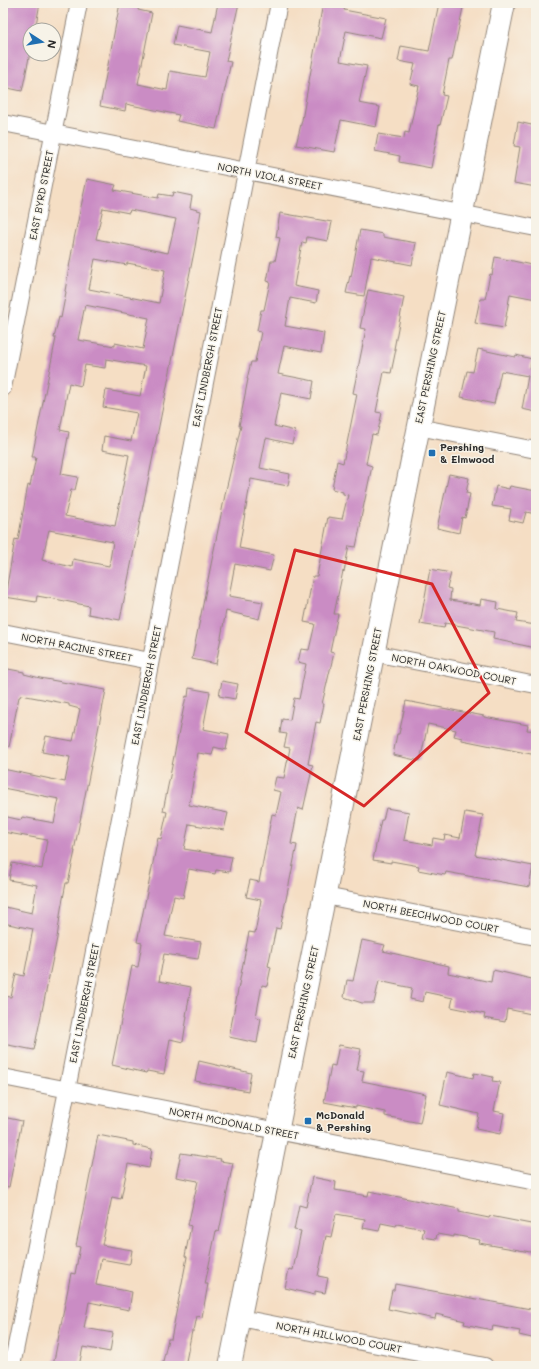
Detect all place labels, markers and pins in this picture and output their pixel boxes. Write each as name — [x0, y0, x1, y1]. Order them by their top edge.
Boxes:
place label: Pershing & Elmwood — [440, 440, 495, 466]
marker: Pershing & Elmwood — [427, 448, 437, 458]
place label: McDonald & Pershing — [316, 1108, 371, 1134]
marker: McDonald & Pershing — [303, 1116, 313, 1126]

